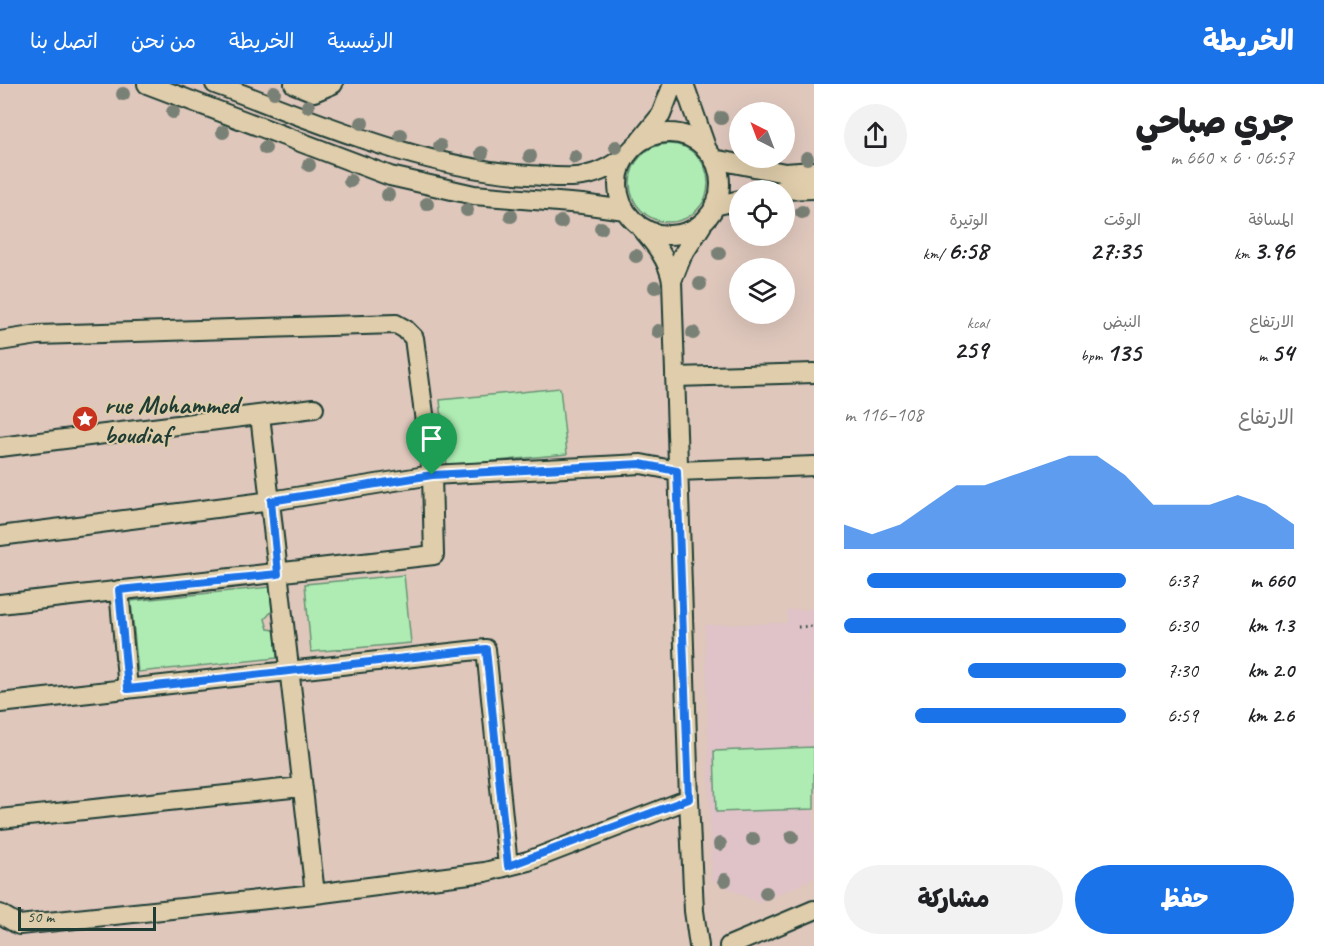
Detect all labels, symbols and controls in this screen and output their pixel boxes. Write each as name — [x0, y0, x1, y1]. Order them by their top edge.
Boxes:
text: الخريطة — [1203, 23, 1294, 58]
text: اتصل بنا — [30, 28, 98, 54]
text: من نحن — [131, 28, 196, 54]
text: الخريطة — [229, 28, 295, 54]
text: الرئيسية — [328, 28, 393, 54]
text: جري صباحي — [1135, 101, 1294, 143]
north arrow — [729, 102, 795, 168]
map controls — [729, 102, 795, 324]
button: share — [844, 104, 907, 167]
text: 06:57 · 6 × 660 m — [1170, 145, 1294, 170]
button: locate — [729, 180, 795, 246]
text: الوتيرة — [949, 210, 988, 230]
text: الوقت — [1104, 210, 1141, 230]
text: المسافة — [1248, 210, 1294, 230]
text: 6:58 — [948, 234, 988, 267]
text: 27:35 — [1090, 234, 1141, 267]
text: 3.96 — [1254, 234, 1294, 267]
text: /km — [923, 244, 948, 264]
text: km — [1234, 244, 1254, 264]
button: layers — [729, 258, 795, 324]
text: النبض — [1103, 312, 1141, 332]
text: الارتفاع — [1249, 312, 1294, 332]
text: kcal — [967, 313, 988, 333]
text: 259 — [954, 333, 988, 366]
text: 135 — [1106, 336, 1141, 369]
text: 54 — [1271, 336, 1294, 369]
text: bpm — [1080, 346, 1106, 366]
text: m — [1258, 346, 1271, 366]
place label: rue Mohammed boudiaf — [104, 388, 243, 451]
text: 108–116 m — [844, 402, 923, 427]
place icon: rue Mohammed boudiaf — [70, 404, 100, 434]
text: الارتفاع — [1238, 405, 1294, 430]
pin — [406, 413, 457, 475]
icon: arrive — [415, 422, 448, 455]
text: 6:37 — [1167, 568, 1198, 593]
text: 660 m — [1250, 568, 1294, 593]
text: 6:30 — [1167, 613, 1198, 638]
text: 1.3 km — [1247, 613, 1294, 638]
text: 7:30 — [1167, 658, 1198, 683]
text: 2.0 km — [1247, 658, 1294, 683]
text: 6:59 — [1167, 703, 1198, 728]
text: 2.6 km — [1247, 703, 1294, 728]
button: مشاركة — [844, 865, 1063, 934]
button: حفظ — [1075, 865, 1294, 934]
scale bar — [18, 904, 156, 932]
text: 50 m — [27, 907, 54, 927]

